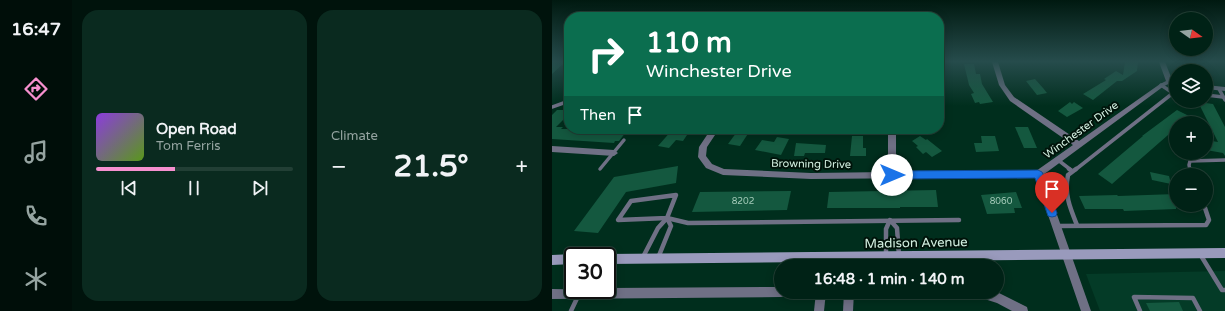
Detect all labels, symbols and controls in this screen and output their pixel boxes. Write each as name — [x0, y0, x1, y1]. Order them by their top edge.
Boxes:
north arrow — [1169, 12, 1213, 56]
map controls — [1169, 12, 1213, 212]
text: 16:47 — [11, 18, 61, 40]
text: 110 m — [646, 26, 732, 60]
icon: right — [580, 28, 632, 80]
text: Winchester Drive — [646, 60, 792, 82]
button: layers — [1169, 64, 1213, 108]
icon: directions — [22, 75, 50, 103]
street label: Winchester Drive — [1041, 99, 1121, 161]
icon: arrive — [624, 104, 646, 126]
text: Then — [580, 106, 616, 124]
button: + — [1169, 116, 1213, 160]
text: Open Road — [156, 120, 237, 138]
text: Climate — [331, 128, 378, 144]
icon: music — [22, 138, 50, 166]
text: Tom Ferris — [156, 138, 220, 154]
text: 21.5° — [394, 148, 469, 185]
text: − — [331, 154, 347, 180]
text: + — [516, 154, 528, 180]
position arrow — [871, 154, 913, 196]
street label: Browning Drive — [771, 157, 851, 171]
button: − — [1169, 168, 1213, 212]
pin — [1035, 172, 1069, 213]
icon: previous — [118, 177, 140, 199]
icon: pause — [183, 177, 205, 199]
icon: next — [249, 177, 271, 199]
icon: arrive — [1041, 178, 1063, 200]
house number: 8202 — [732, 196, 754, 207]
house number: 8060 — [990, 196, 1013, 207]
icon: phone — [22, 202, 50, 230]
street label: Madison Avenue — [864, 234, 968, 252]
speed limit sign: 30 — [564, 247, 616, 299]
icon: climate — [22, 265, 50, 293]
text: 16:48 · 1 min · 140 m — [814, 270, 964, 288]

